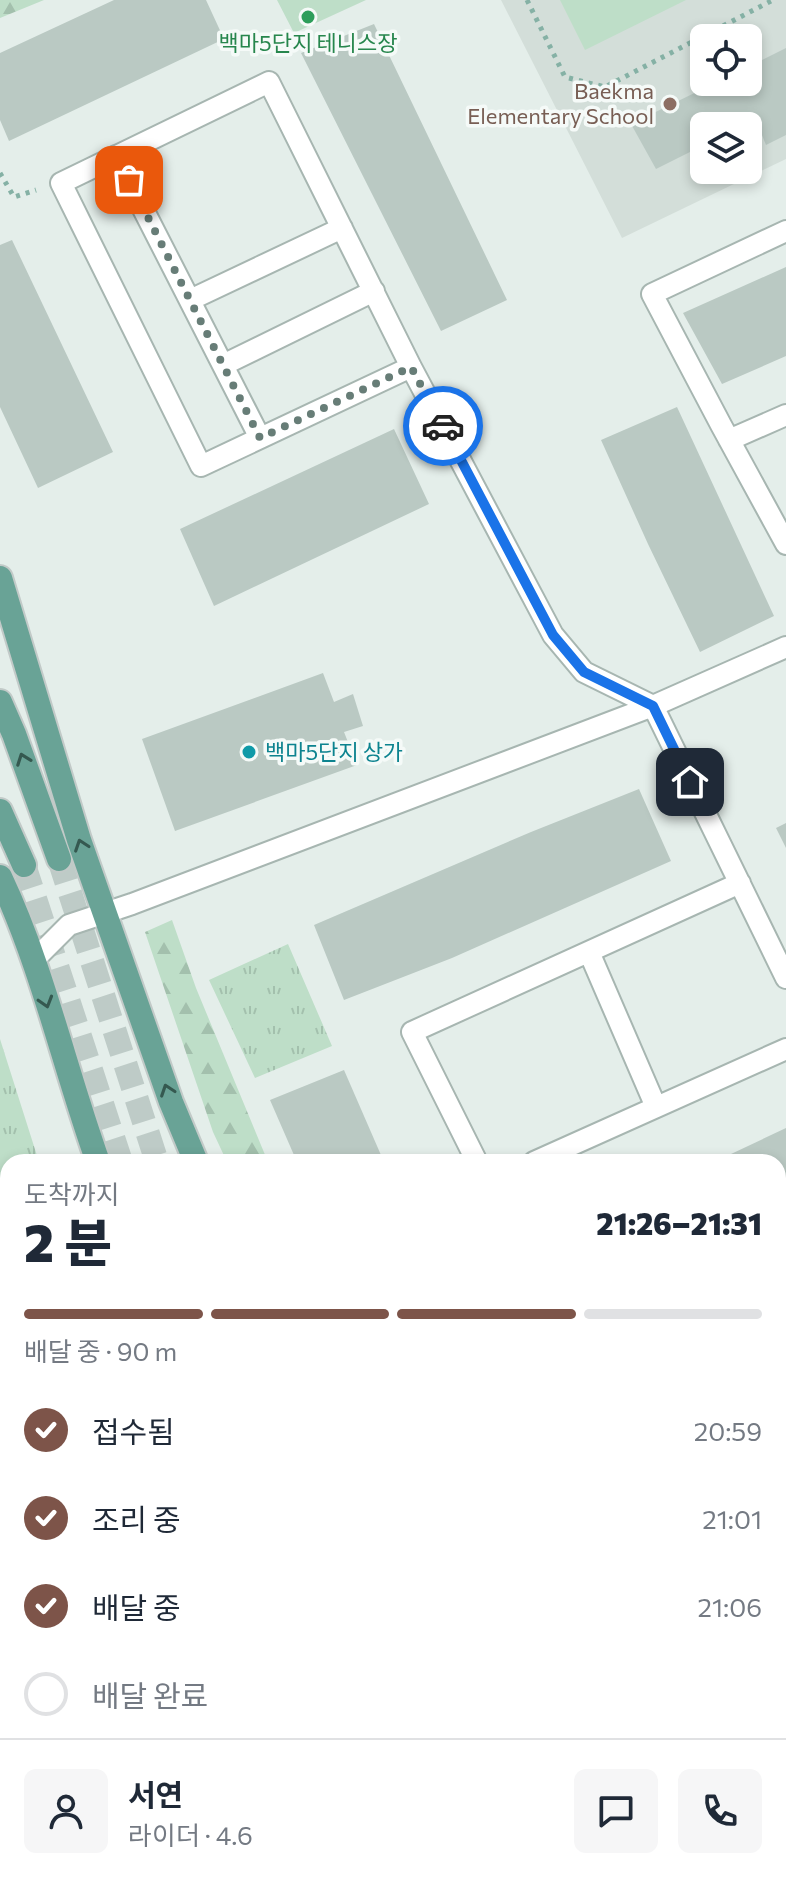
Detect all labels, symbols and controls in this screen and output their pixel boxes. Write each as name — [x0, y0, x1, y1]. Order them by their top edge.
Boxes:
marker: 백마5단지 테니스장 — [299, 8, 317, 26]
map controls — [690, 24, 762, 184]
button: locate — [690, 24, 762, 96]
place label: 백마5단지 테니스장 — [219, 29, 397, 56]
place label: Baekma Elementary School — [467, 77, 654, 129]
marker: Baekma Elementary School — [661, 95, 679, 113]
button: layers — [690, 112, 762, 184]
pin — [95, 146, 163, 214]
icon: bag — [107, 158, 151, 202]
courier — [403, 386, 483, 466]
icon: car — [421, 404, 465, 448]
place label: 백마5단지 상가 — [265, 738, 403, 765]
marker: 백마5단지 상가 — [240, 743, 258, 761]
pin — [656, 748, 724, 816]
one-way arrow — [17, 753, 33, 767]
icon: home — [668, 760, 712, 804]
one-way arrow — [74, 838, 90, 852]
one-way arrow — [37, 994, 53, 1008]
one-way arrow — [160, 1084, 176, 1098]
text: 도착까지 — [24, 1178, 120, 1209]
text: 21:26–21:31 — [596, 1204, 762, 1241]
text: 2 분 — [24, 1209, 112, 1273]
text: 배달 중 · 90 m — [24, 1335, 177, 1366]
icon: check — [24, 1408, 68, 1452]
text: 접수됨 — [92, 1412, 175, 1449]
text: 20:59 — [694, 1415, 762, 1446]
icon: check — [24, 1496, 68, 1540]
text: 조리 중 — [92, 1500, 181, 1537]
text: 21:01 — [702, 1503, 762, 1534]
icon: check — [24, 1584, 68, 1628]
text: 배달 중 — [92, 1588, 181, 1625]
text: 21:06 — [698, 1591, 762, 1622]
text: 배달 완료 — [92, 1676, 208, 1713]
button: person — [24, 1769, 108, 1853]
button: chat — [574, 1769, 658, 1853]
button: phone — [678, 1769, 762, 1853]
text: 서연 — [128, 1775, 183, 1812]
text: 라이더 · 4.6 — [128, 1819, 253, 1850]

